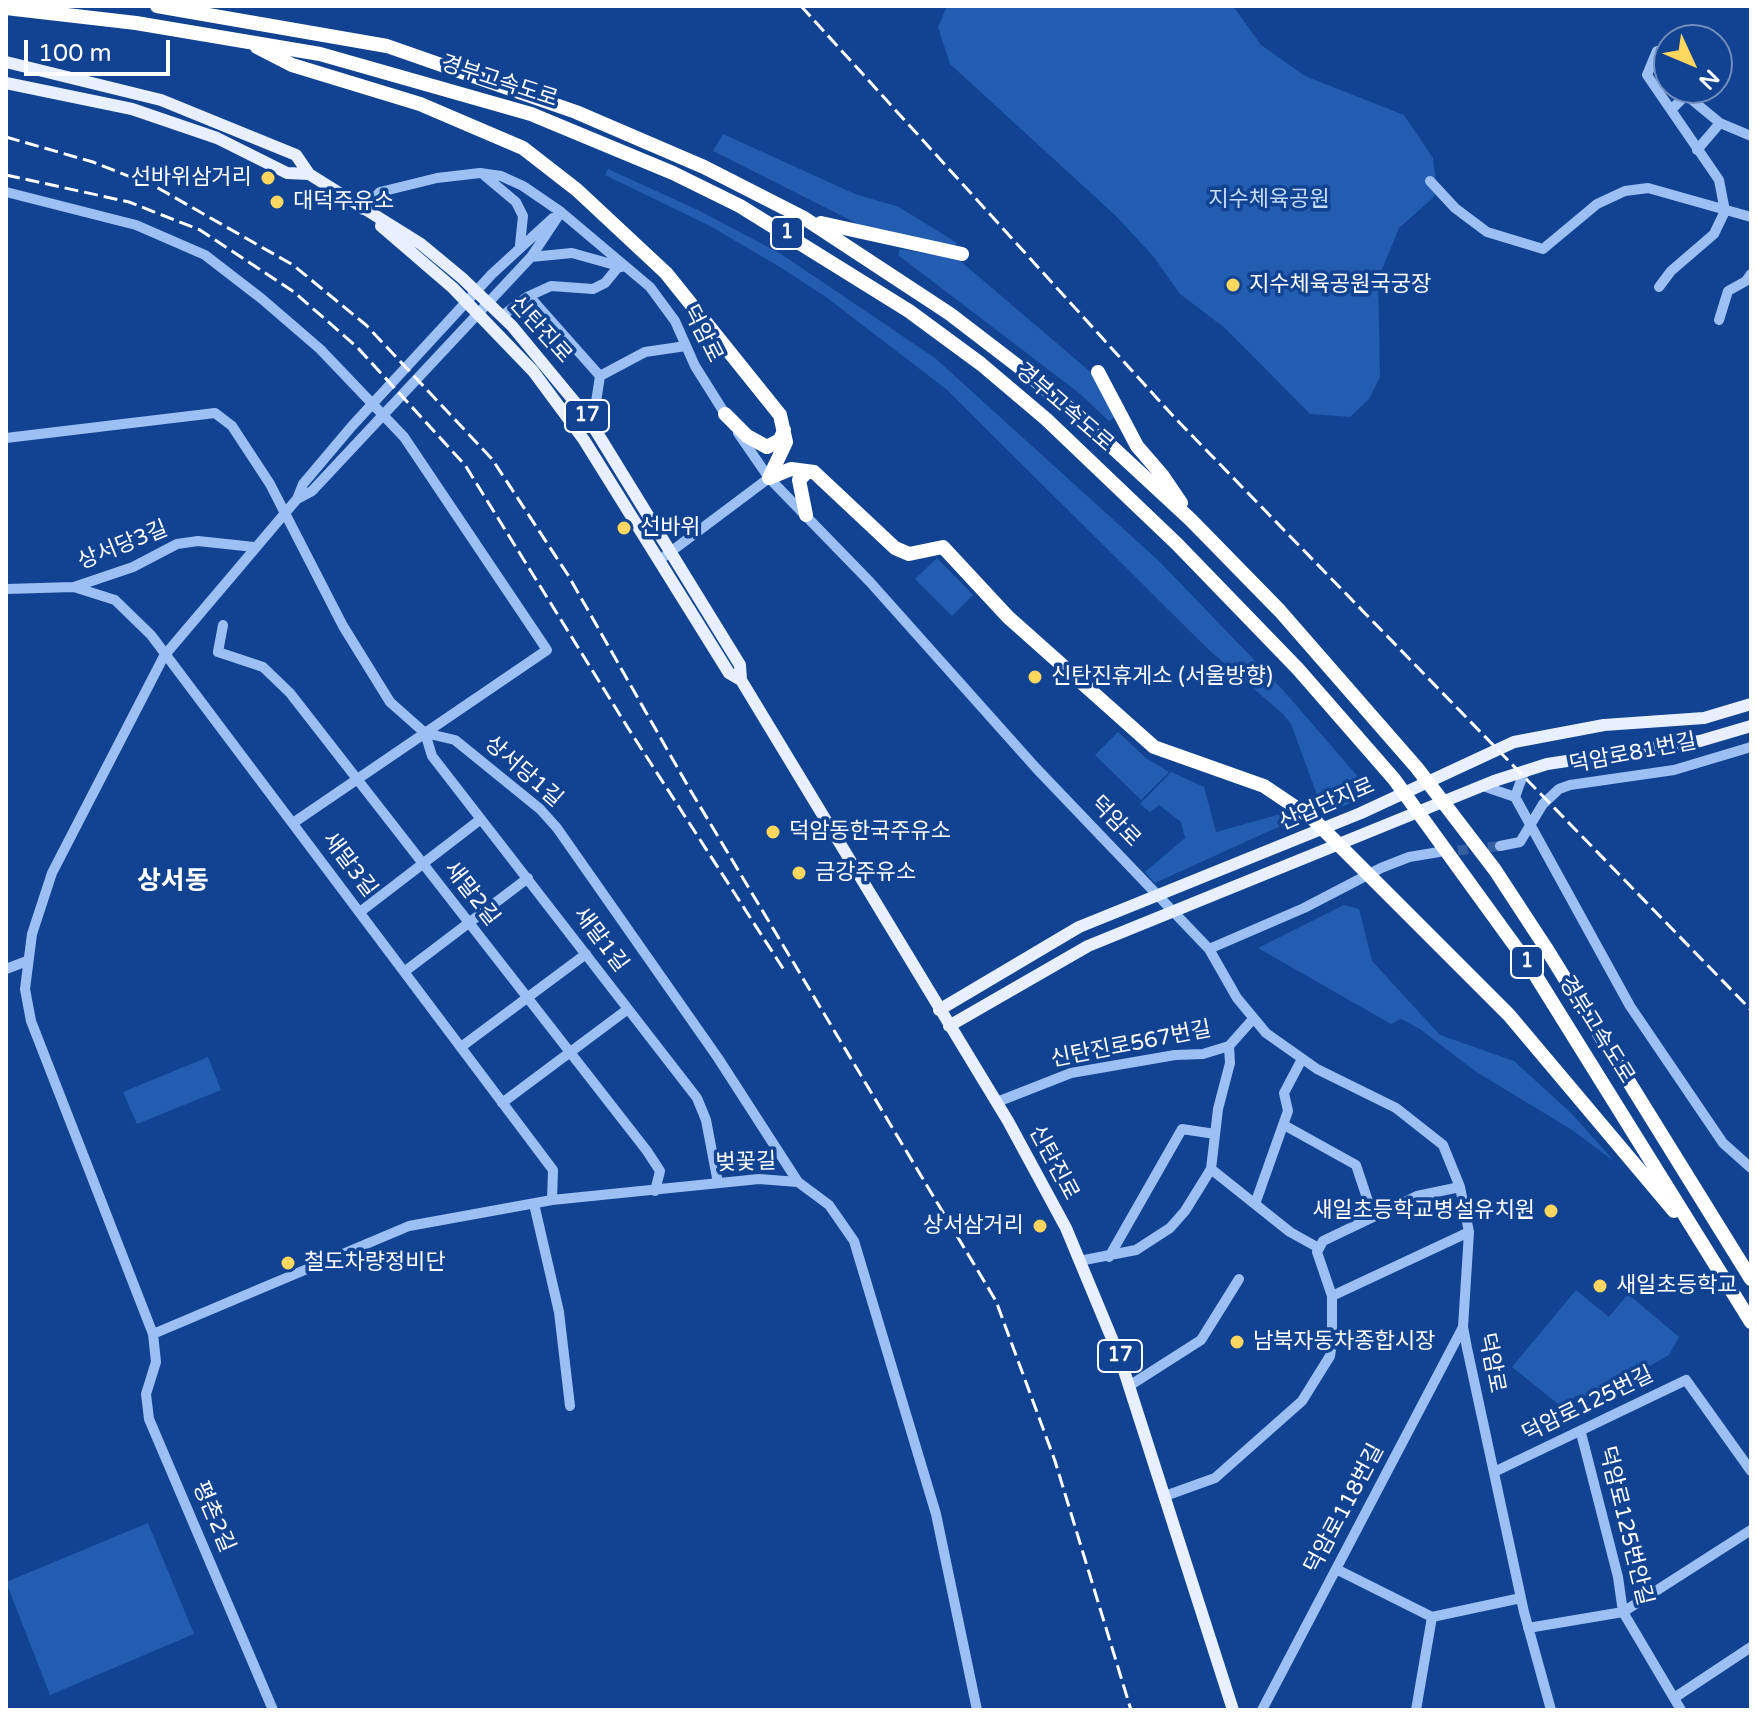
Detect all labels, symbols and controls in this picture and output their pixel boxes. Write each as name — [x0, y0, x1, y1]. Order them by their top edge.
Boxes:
scale bar — [28, 24, 174, 74]
north arrow — [1653, 24, 1733, 104]
text: 100 m — [38, 39, 112, 68]
street label: 경부고속도로 — [437, 51, 561, 113]
text: N — [1693, 64, 1724, 95]
place label: 선바위삼거리 — [131, 165, 252, 191]
marker: 선바위삼거리 — [259, 169, 277, 187]
park label: 지수체육공원 — [1208, 187, 1330, 213]
place label: 대덕주유소 — [293, 189, 394, 215]
marker: 대덕주유소 — [268, 193, 286, 211]
road number: 1 — [771, 217, 803, 249]
place label: 지수체육공원국궁장 — [1249, 272, 1431, 298]
marker: 지수체육공원국궁장 — [1224, 276, 1242, 294]
street label: 신탄진로 — [503, 291, 577, 369]
street label: 덕암로 — [676, 301, 728, 367]
street label: 경부고속도로 — [1010, 358, 1118, 458]
road number: 17 — [565, 400, 609, 432]
place label: 선바위 — [640, 515, 701, 541]
street label: 상서당3길 — [74, 516, 172, 576]
marker: 선바위 — [615, 519, 633, 537]
place label: 신탄진휴게소 (서울방향) — [1051, 664, 1273, 690]
marker: 신탄진휴게소 (서울방향) — [1026, 668, 1044, 686]
street label: 덕암로81번길 — [1567, 729, 1699, 779]
street label: 상서당1길 — [479, 731, 567, 813]
street label: 산업단지로 — [1275, 773, 1379, 837]
street label: 덕암로 — [1084, 791, 1146, 853]
place label: 덕암동한국주유소 — [789, 819, 951, 845]
marker: 덕암동한국주유소 — [764, 823, 782, 841]
street label: 새말3길 — [316, 827, 382, 903]
street label: 새말2길 — [438, 857, 504, 931]
place label: 금강주유소 — [815, 860, 916, 886]
marker: 금강주유소 — [790, 864, 808, 882]
district label: 상서동 — [137, 866, 209, 898]
street label: 새말1길 — [567, 902, 633, 978]
road number: 1 — [1511, 946, 1543, 978]
street label: 경부고속도로 — [1553, 972, 1639, 1088]
street label: 신탄진로567번길 — [1049, 1017, 1213, 1073]
street label: 신탄진로 — [1022, 1121, 1084, 1205]
street label: 벚꽃길 — [715, 1149, 777, 1177]
place label: 새일초등학교병설유치원 — [1312, 1198, 1535, 1224]
marker: 새일초등학교병설유치원 — [1542, 1202, 1560, 1220]
place label: 상서삼거리 — [923, 1213, 1024, 1239]
marker: 상서삼거리 — [1031, 1217, 1049, 1235]
place label: 철도차량정비단 — [304, 1250, 446, 1276]
marker: 철도차량정비단 — [279, 1254, 297, 1272]
place label: 새일초등학교 — [1616, 1273, 1737, 1299]
marker: 새일초등학교 — [1591, 1277, 1609, 1295]
place label: 남북자동차종합시장 — [1253, 1329, 1435, 1355]
street label: 덕암로 — [1472, 1331, 1510, 1395]
marker: 남북자동차종합시장 — [1228, 1333, 1246, 1351]
road number: 17 — [1098, 1340, 1142, 1372]
street label: 덕암로125번길 — [1518, 1362, 1658, 1448]
street label: 덕암로118번길 — [1300, 1440, 1390, 1578]
street label: 덕암로125번안길 — [1592, 1444, 1658, 1608]
street label: 평촌2길 — [186, 1478, 240, 1556]

